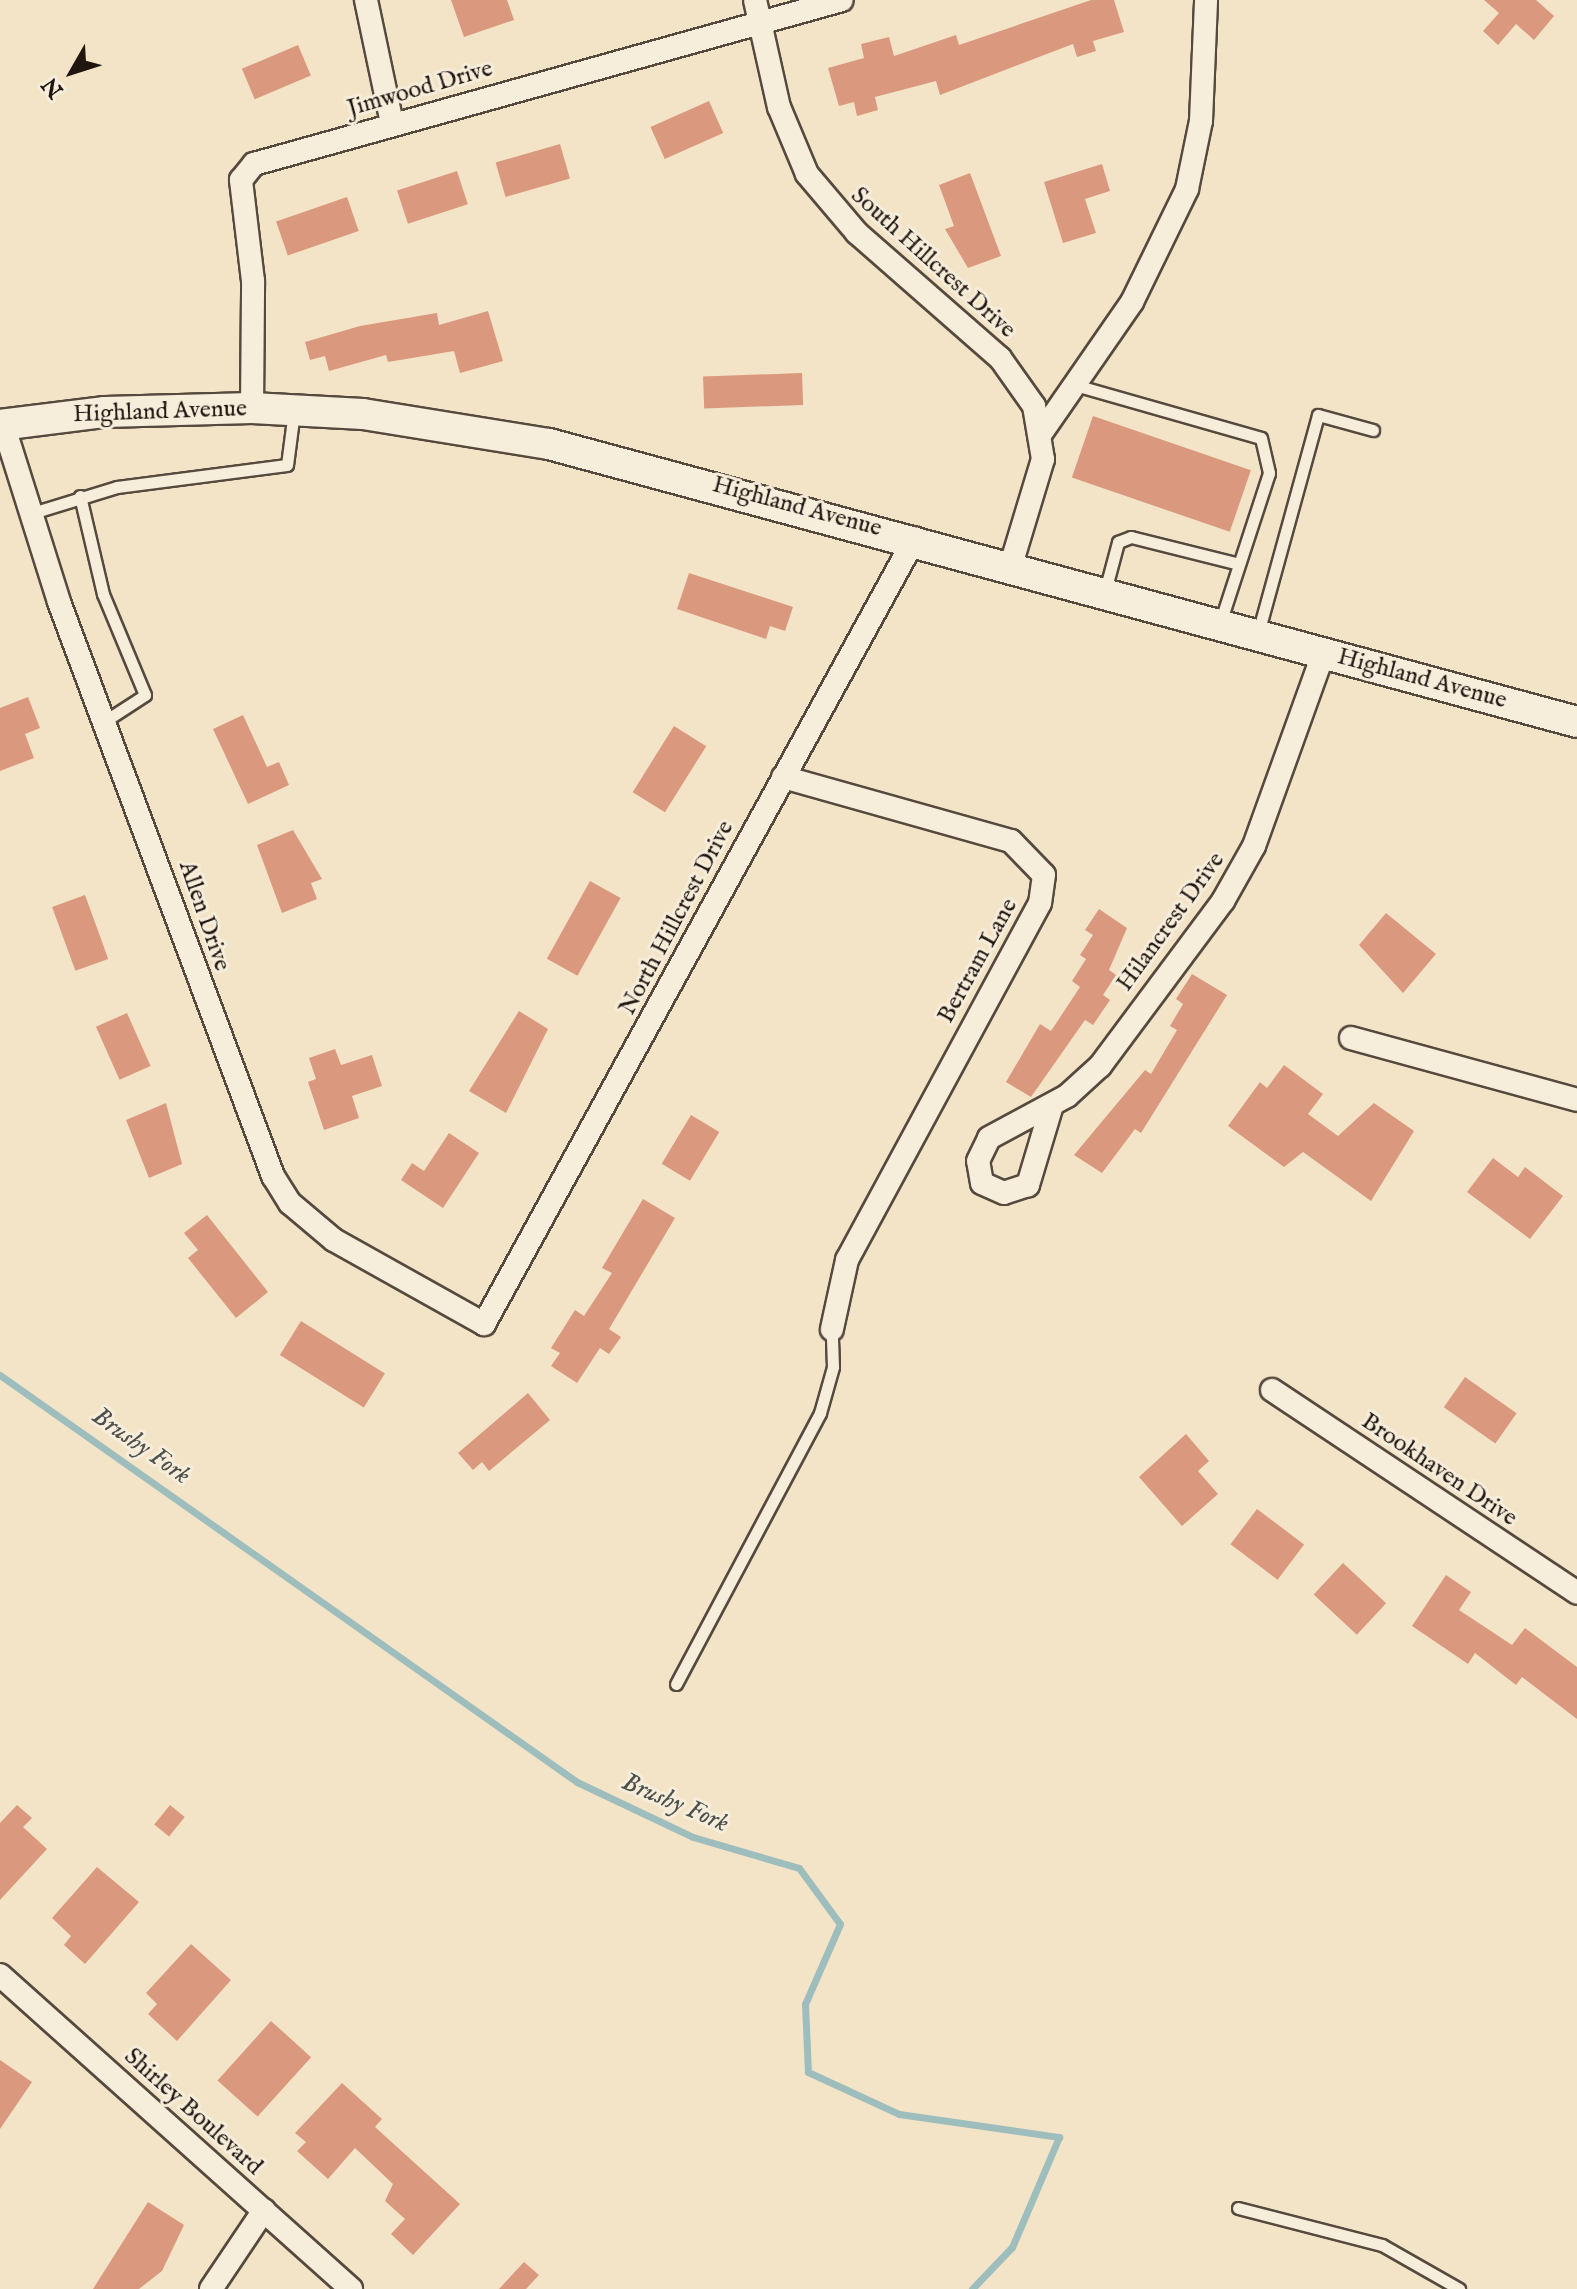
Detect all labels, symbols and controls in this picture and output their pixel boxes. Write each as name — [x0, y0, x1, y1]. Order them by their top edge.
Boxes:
north arrow — [32, 32, 112, 112]
street label: Jimwood Drive — [344, 55, 496, 123]
text: N — [36, 71, 70, 103]
street label: South Hillcrest Drive — [845, 181, 1021, 345]
street label: Highland Avenue — [73, 395, 247, 429]
street label: Highland Avenue — [709, 471, 885, 543]
street label: Highland Avenue — [1334, 643, 1510, 715]
street label: North Hillcrest Drive — [614, 816, 740, 1020]
street label: Hilancrest Drive — [1111, 847, 1231, 997]
street label: Allen Drive — [172, 857, 236, 975]
street label: Bertram Lane — [932, 894, 1024, 1028]
water label: Brushy Fork — [86, 1401, 196, 1491]
street label: Brookhaven Drive — [1356, 1407, 1522, 1533]
water label: Brushy Fork — [617, 1767, 733, 1839]
street label: Shirley Boulevard — [118, 2042, 268, 2182]

